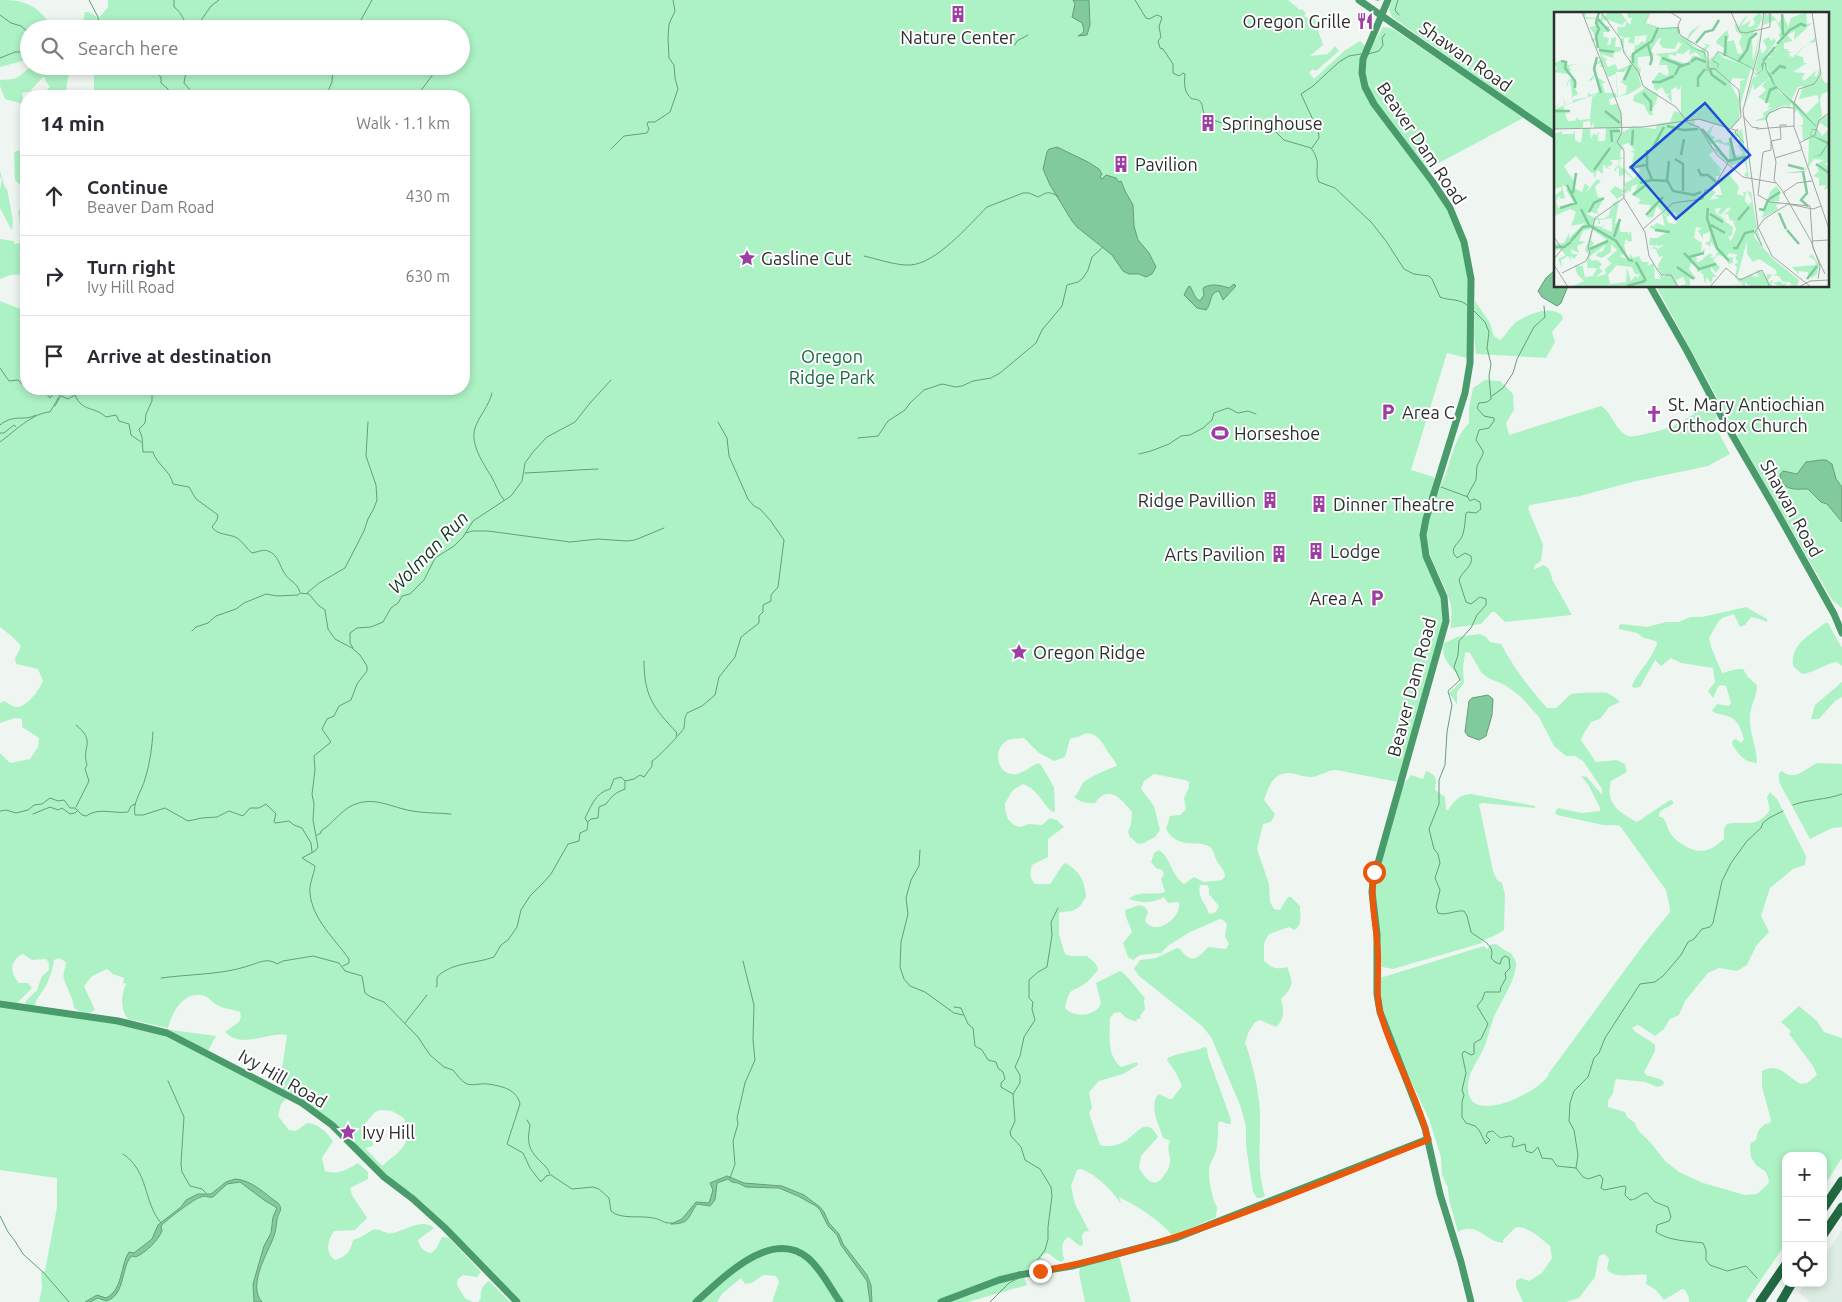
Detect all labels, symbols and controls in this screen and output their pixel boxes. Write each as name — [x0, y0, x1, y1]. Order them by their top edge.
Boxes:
building icon: Nature Center — [948, 4, 968, 24]
place label: Oregon Grille — [1243, 11, 1351, 31]
restaurant icon: Oregon Grille — [1355, 11, 1375, 31]
inset map — [1554, 12, 1830, 288]
street label: Shawan Road — [1416, 17, 1516, 95]
search box — [20, 20, 470, 75]
place label: Nature Center — [900, 27, 1016, 47]
icon: search — [38, 34, 66, 62]
text: Search here — [78, 37, 178, 59]
street label: Beaver Dam Road — [1374, 78, 1470, 208]
text: 14 min — [40, 111, 105, 135]
building icon: Springhouse — [1198, 113, 1218, 133]
place label: Springhouse — [1222, 113, 1323, 133]
text: Walk · 1.1 km — [356, 114, 450, 132]
building icon: Pavilion — [1111, 154, 1131, 174]
place label: Pavilion — [1135, 154, 1198, 174]
text: Continue — [87, 176, 168, 198]
icon: ahead — [40, 182, 68, 210]
text: 430 m — [405, 187, 450, 205]
text: Beaver Dam Road — [87, 198, 214, 216]
place icon: Gasline Cut — [737, 248, 757, 268]
place label: Gasline Cut — [761, 248, 852, 268]
text: Turn right — [87, 256, 175, 278]
icon: right — [40, 262, 68, 290]
text: 630 m — [405, 267, 450, 285]
text: Ivy Hill Road — [87, 278, 175, 296]
icon: arrive — [40, 342, 68, 370]
text: Arrive at destination — [87, 345, 272, 367]
park label: Oregon Ridge Park — [789, 346, 875, 387]
place label: St. Mary Antiochian Orthodox Church — [1668, 394, 1825, 435]
parking icon: Area C — [1378, 402, 1398, 422]
place label: Area C — [1402, 402, 1455, 422]
church icon: St. Mary Antiochian Orthodox Church — [1644, 404, 1664, 424]
sports icon: Horseshoe — [1210, 423, 1230, 443]
place label: Horseshoe — [1234, 423, 1320, 443]
street label: Shawan Road — [1757, 456, 1827, 560]
place label: Ridge Pavillion — [1138, 490, 1256, 510]
building icon: Ridge Pavillion — [1260, 490, 1280, 510]
building icon: Dinner Theatre — [1309, 494, 1329, 514]
place label: Dinner Theatre — [1333, 494, 1455, 514]
water label: Wolman Run — [383, 506, 473, 598]
building icon: Lodge — [1306, 541, 1326, 561]
place label: Lodge — [1330, 541, 1381, 561]
place label: Arts Pavilion — [1165, 544, 1265, 564]
building icon: Arts Pavilion — [1269, 544, 1289, 564]
place label: Area A — [1309, 588, 1363, 608]
parking icon: Area A — [1367, 588, 1387, 608]
street label: Beaver Dam Road — [1383, 615, 1439, 759]
place icon: Oregon Ridge — [1009, 642, 1029, 662]
place label: Oregon Ridge — [1033, 642, 1145, 662]
route start — [1363, 861, 1386, 884]
street label: Ivy Hill Road — [235, 1045, 331, 1111]
place icon: Ivy Hill — [338, 1122, 358, 1142]
place label: Ivy Hill — [362, 1122, 415, 1142]
map controls — [1782, 1152, 1827, 1287]
button: + — [1782, 1152, 1827, 1197]
button: − — [1782, 1197, 1827, 1242]
button: locate — [1782, 1242, 1827, 1287]
route end — [1029, 1260, 1052, 1283]

